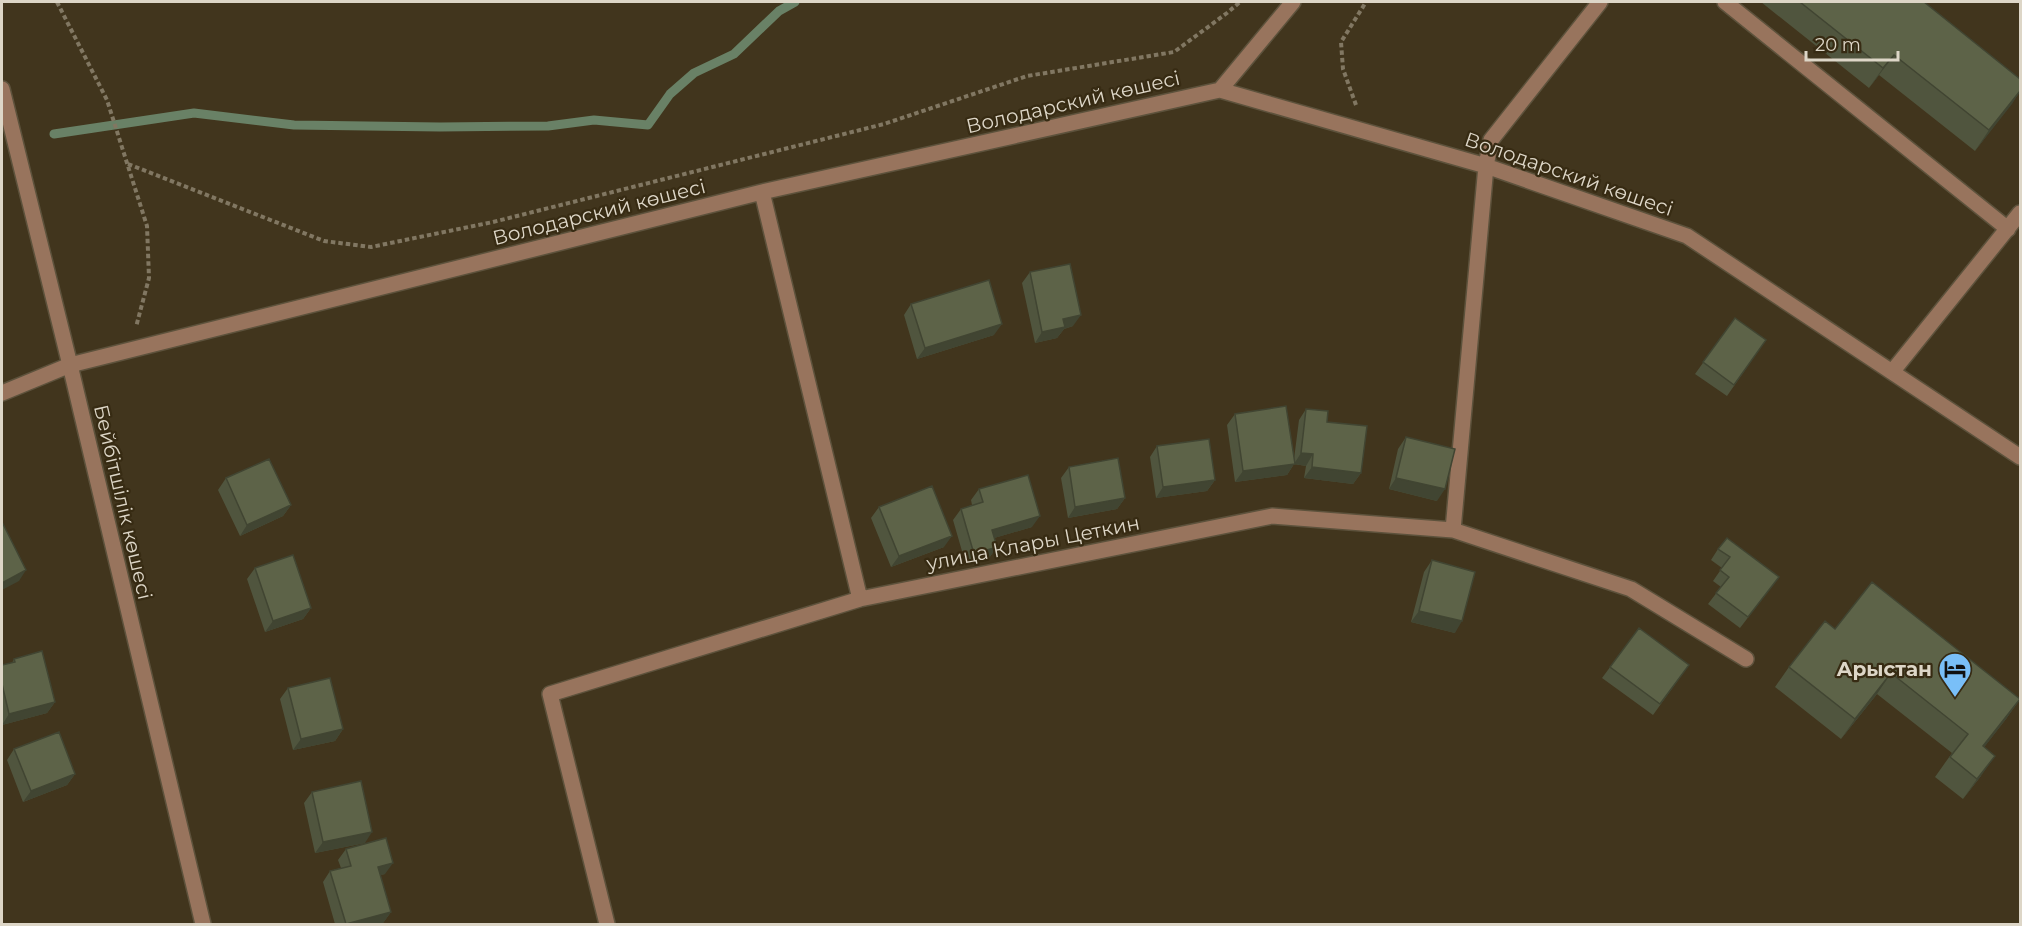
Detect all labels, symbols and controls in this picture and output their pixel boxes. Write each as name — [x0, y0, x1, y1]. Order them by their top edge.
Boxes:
scale bar — [1806, 24, 1898, 62]
text: 20 m — [1815, 34, 1861, 56]
street label: Володарский көшесі — [964, 66, 1182, 138]
street label: Володарский көшесі — [1462, 127, 1676, 221]
street label: Володарский көшесі — [490, 174, 708, 250]
street label: Бейбітшілік көшесі — [89, 402, 157, 602]
street label: улица Клары Цеткин — [923, 511, 1142, 576]
hotel icon: Арыстан — [1937, 651, 1973, 698]
place label: Арыстан — [1836, 657, 1932, 681]

